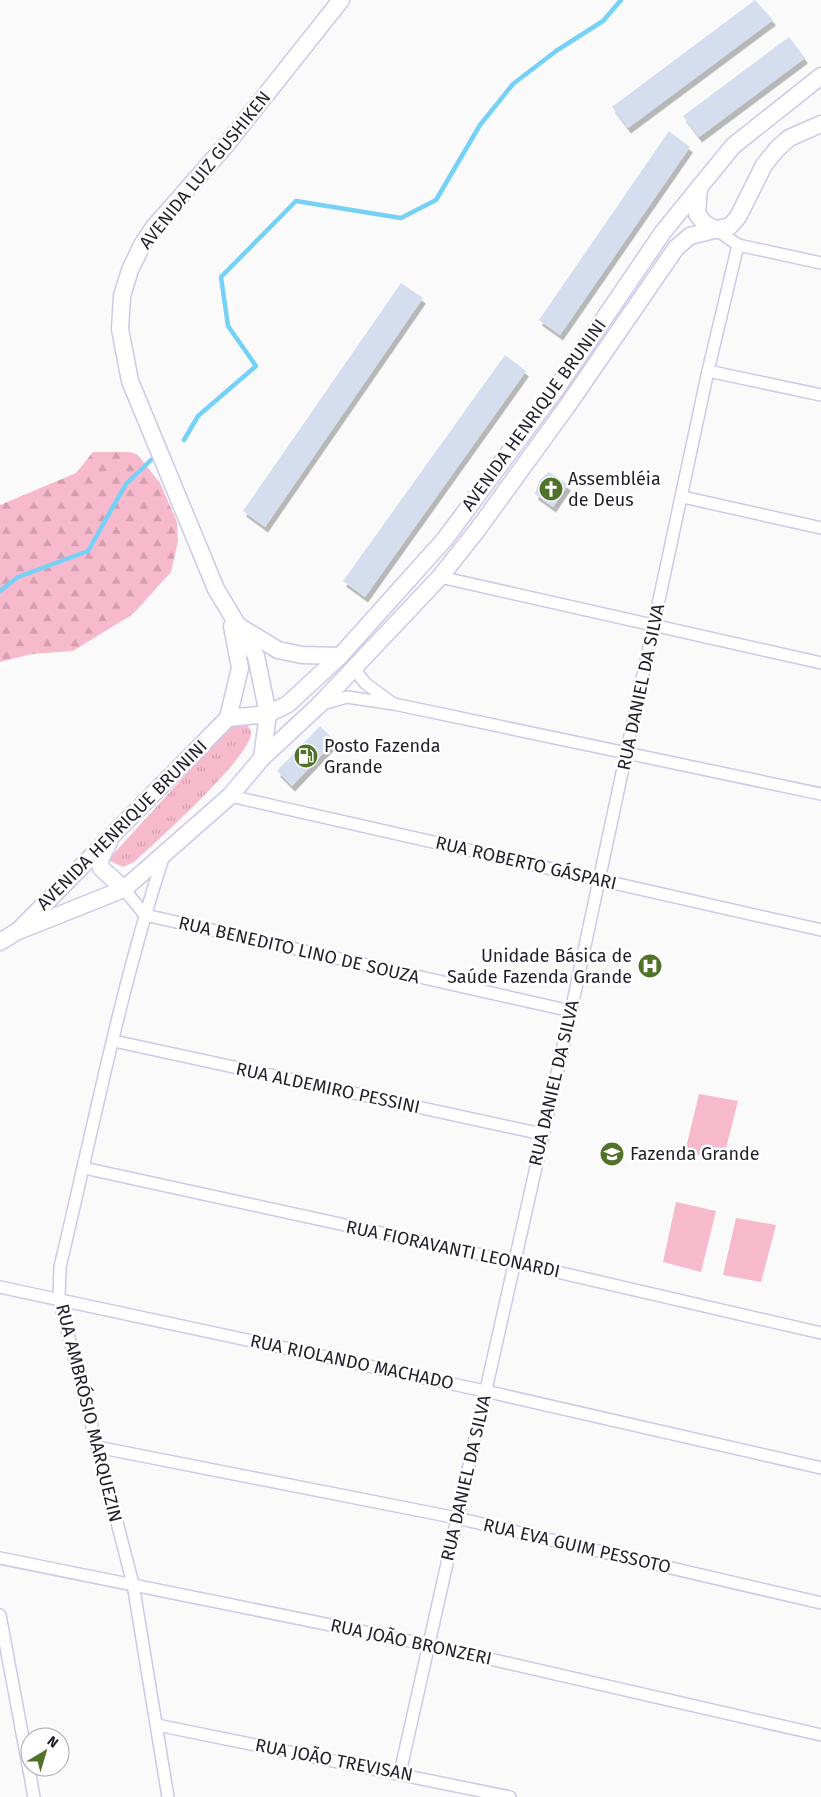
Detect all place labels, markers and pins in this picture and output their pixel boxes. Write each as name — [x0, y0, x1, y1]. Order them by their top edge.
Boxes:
place label: Assembléia de Deus — [568, 468, 661, 511]
church icon: Assembléia de Deus — [538, 476, 564, 502]
place label: Posto Fazenda Grande — [324, 735, 441, 778]
fuel station icon: Posto Fazenda Grande — [293, 743, 319, 769]
place label: Unidade Básica de Saúde Fazenda Grande — [447, 945, 632, 988]
hospital icon: Unidade Básica de Saúde Fazenda Grande — [637, 953, 663, 979]
school or university icon: Fazenda Grande — [599, 1141, 625, 1167]
place label: Fazenda Grande — [630, 1143, 760, 1165]

